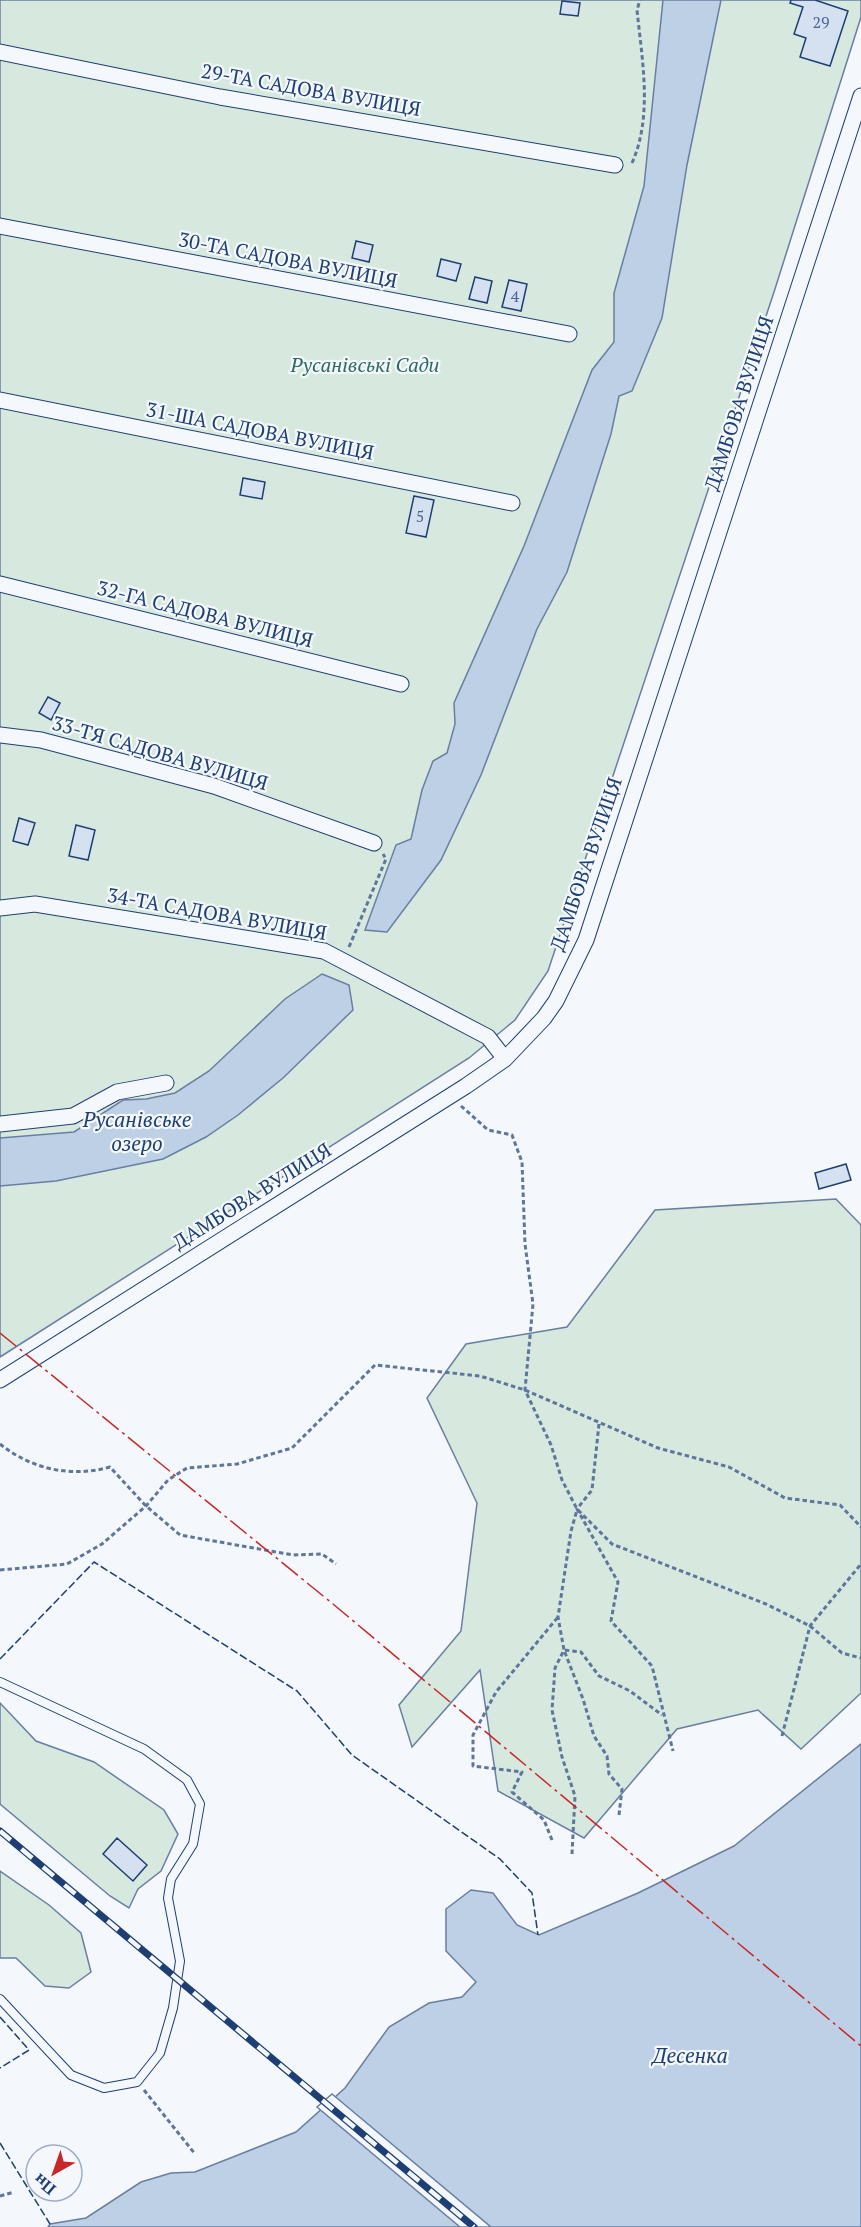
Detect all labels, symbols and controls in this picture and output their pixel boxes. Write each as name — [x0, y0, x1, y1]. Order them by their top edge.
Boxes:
house number: 29 — [812, 11, 830, 33]
street label: 29-ТА САДОВА ВУЛИЦЯ — [199, 57, 423, 122]
street label: 30-ТА САДОВА ВУЛИЦЯ — [176, 225, 400, 294]
house number: 4 — [511, 285, 520, 307]
street label: ДАМБОВА ВУЛИЦЯ — [698, 312, 780, 494]
park label: Русанівські Сади — [290, 351, 439, 378]
street label: 31-ША САДОВА ВУЛИЦЯ — [144, 395, 377, 466]
house number: 5 — [416, 505, 424, 527]
street label: 32-ГА САДОВА ВУЛИЦЯ — [94, 574, 316, 653]
street label: 33-ТЯ САДОВА ВУЛИЦЯ — [49, 709, 272, 796]
street label: ДАМБОВА ВУЛИЦЯ — [543, 773, 628, 954]
street label: 34-ТА САДОВА ВУЛИЦЯ — [105, 881, 329, 946]
water label: Русанівське озеро — [82, 1105, 192, 1157]
street label: ДАМБОВА ВУЛИЦЯ — [167, 1136, 336, 1255]
water label: Десенка — [650, 2041, 728, 2069]
north arrow — [24, 2143, 84, 2203]
text: Пн — [28, 2169, 60, 2200]

